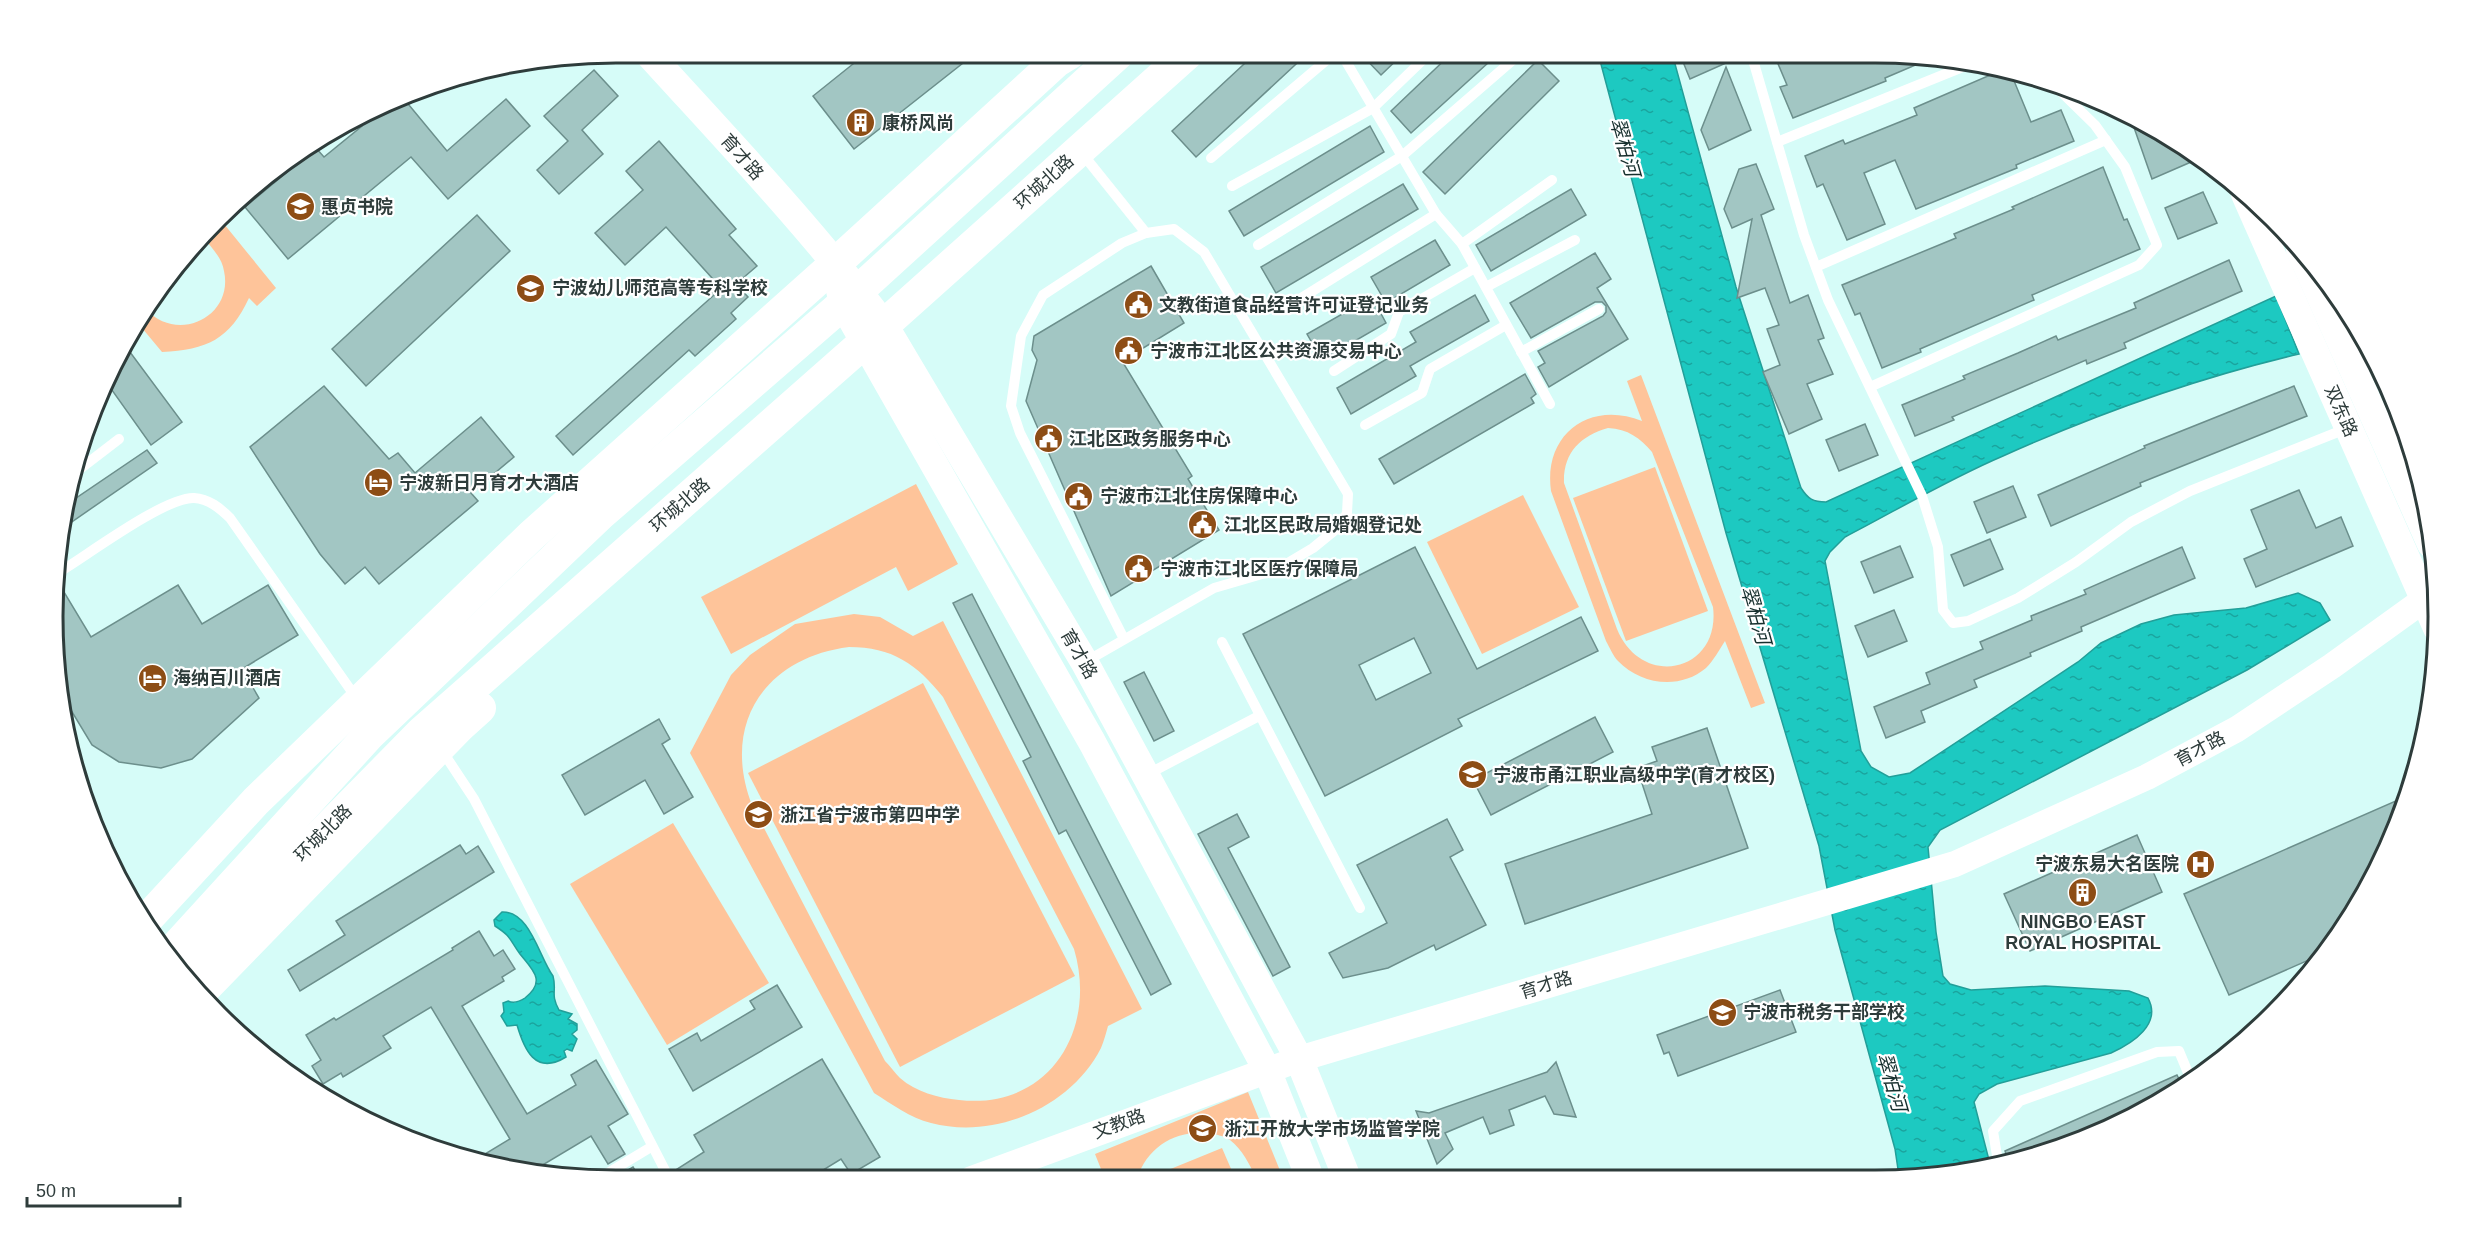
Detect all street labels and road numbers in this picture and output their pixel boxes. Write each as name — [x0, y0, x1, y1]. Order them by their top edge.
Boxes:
street label: 育才路 — [717, 130, 767, 184]
street label: 环城北路 — [1011, 150, 1077, 214]
street label: 双东路 — [2321, 382, 2361, 440]
street label: 环城北路 — [646, 474, 714, 536]
street label: 育才路 — [1057, 626, 1101, 682]
street label: 育才路 — [2171, 727, 2229, 771]
street label: 环城北路 — [290, 800, 356, 866]
street label: 育才路 — [1517, 968, 1575, 1002]
street label: 文教路 — [1090, 1105, 1148, 1143]

